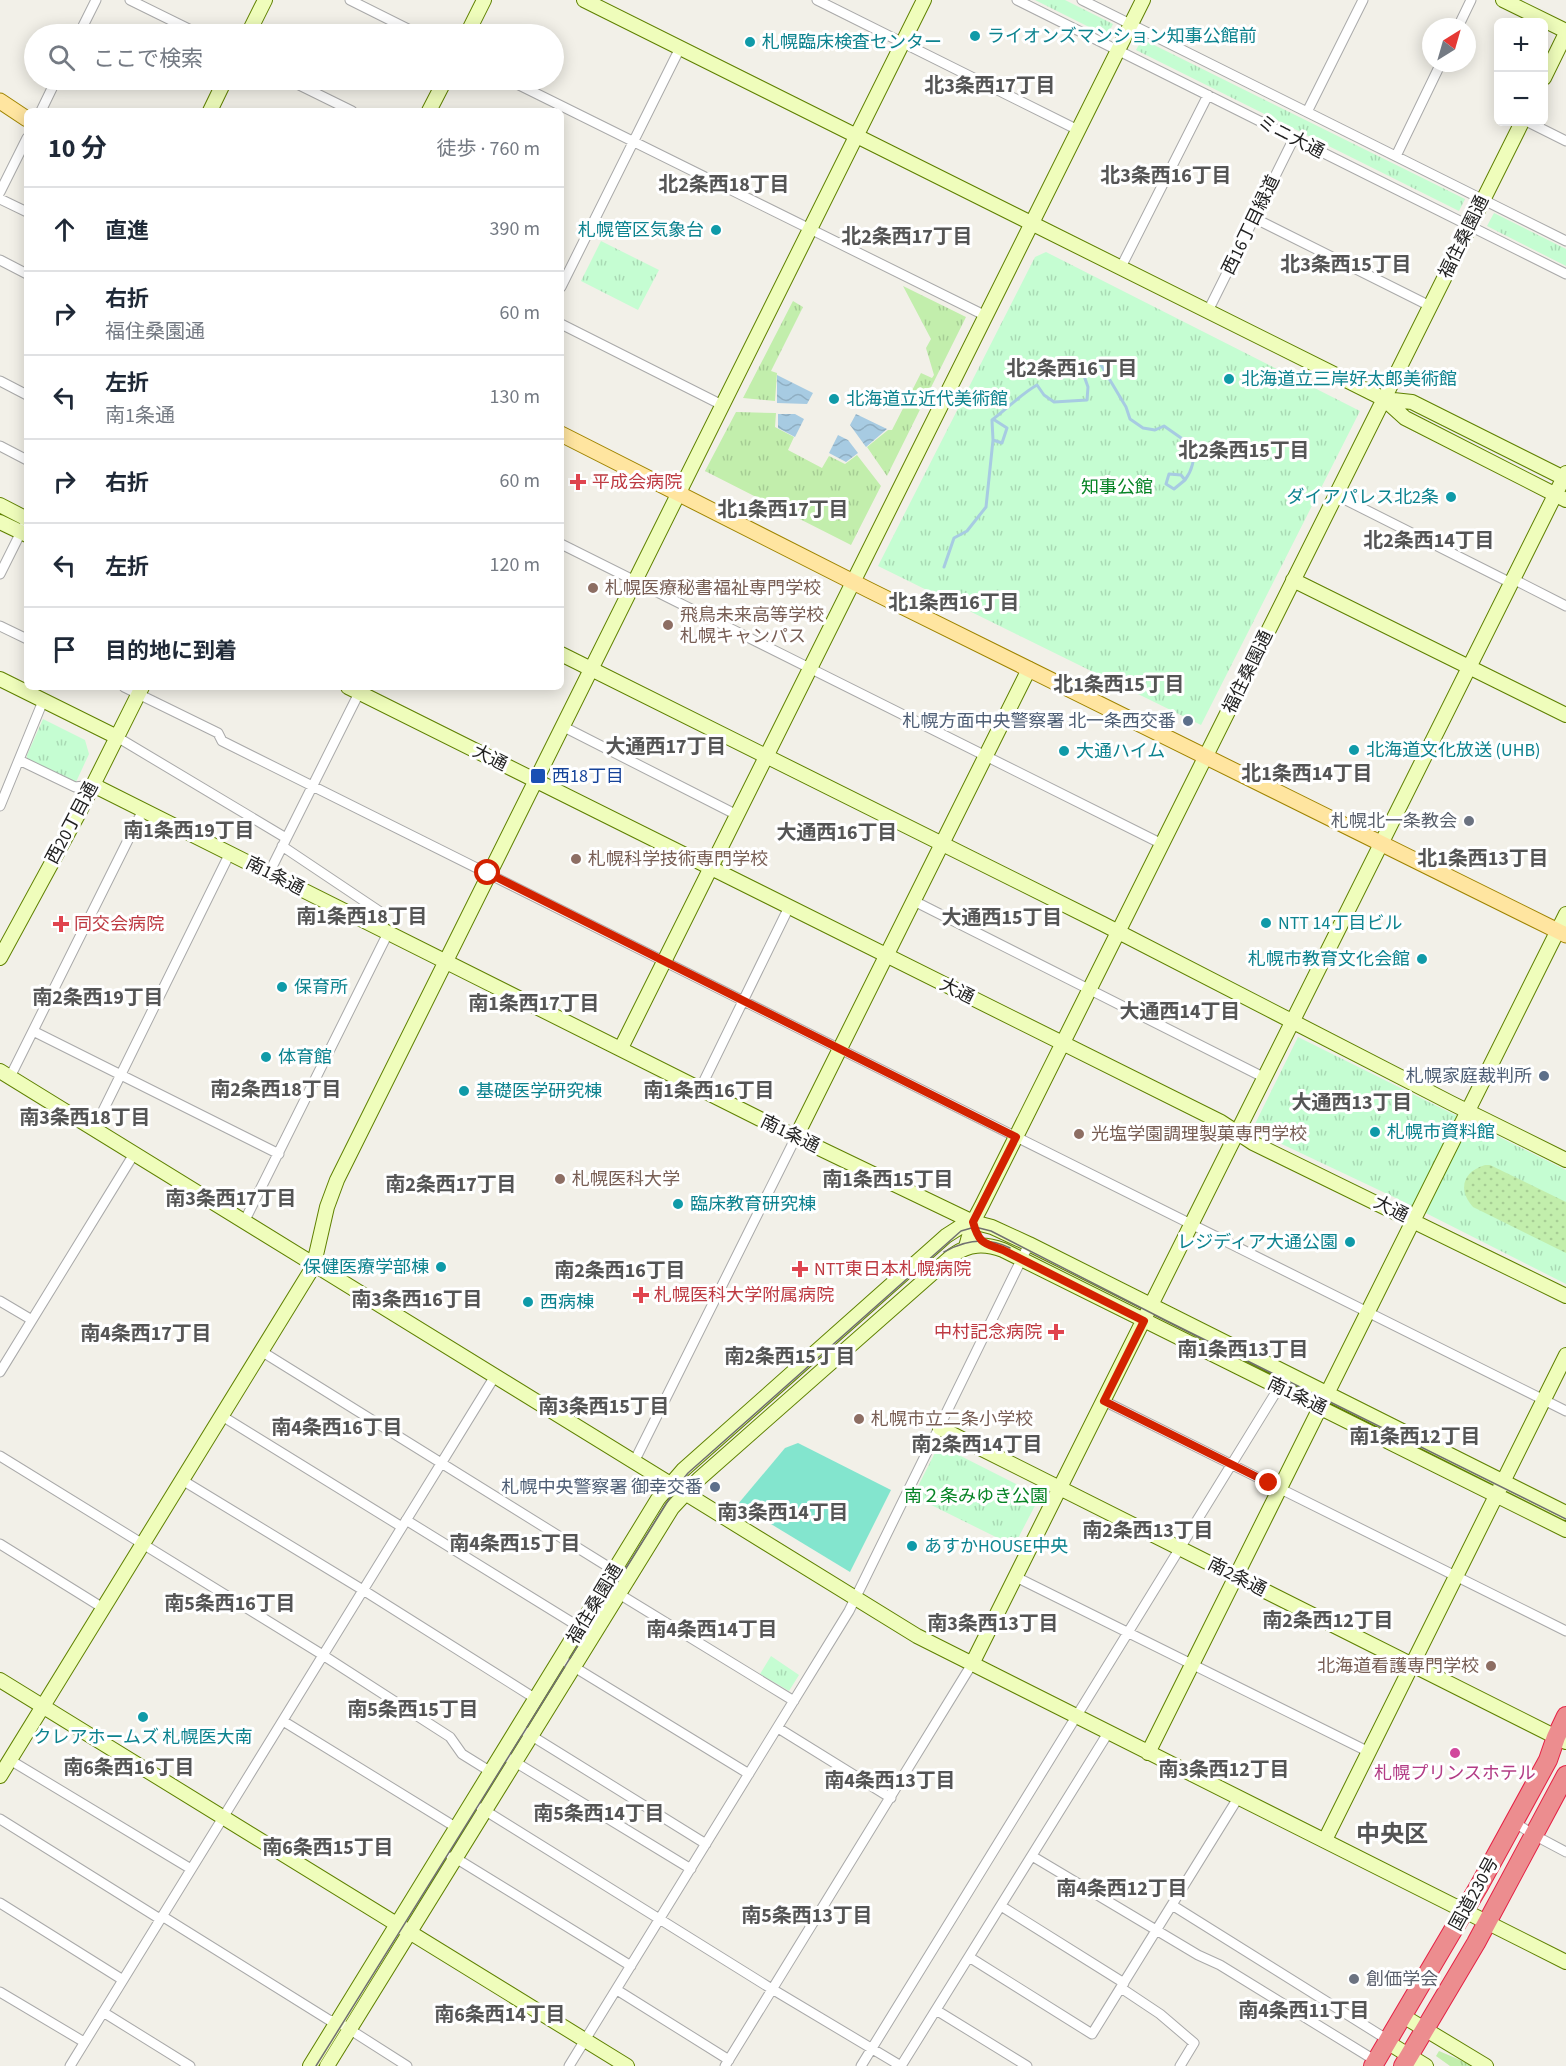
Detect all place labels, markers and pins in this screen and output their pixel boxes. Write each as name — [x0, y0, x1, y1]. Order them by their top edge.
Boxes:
place label: ライオンズマンション知事公館前 — [987, 24, 1257, 49]
marker: ライオンズマンション知事公館前 — [968, 29, 982, 43]
place label: 札幌臨床検査センター — [762, 30, 942, 55]
marker: 札幌臨床検査センター — [743, 35, 757, 49]
place label: 札幌管区気象台 — [578, 218, 704, 243]
marker: 札幌管区気象台 — [709, 223, 723, 237]
place label: 北海道立三岸好太郎美術館 — [1241, 367, 1457, 392]
marker: 北海道立三岸好太郎美術館 — [1222, 372, 1236, 386]
place label: 北海道立近代美術館 — [846, 387, 1008, 412]
marker: 北海道立近代美術館 — [827, 392, 841, 406]
place label: 平成会病院 — [592, 470, 682, 495]
marker: 平成会病院 — [569, 473, 587, 491]
place label: ダイアパレス北2条 — [1286, 485, 1439, 510]
marker: ダイアパレス北2条 — [1444, 490, 1458, 504]
place label: 札幌医療秘書福祉専門学校 — [605, 576, 821, 601]
marker: 札幌医療秘書福祉専門学校 — [586, 581, 600, 595]
place label: 飛鳥未来高等学校 札幌キャンパス — [680, 603, 824, 649]
marker: 飛鳥未来高等学校 札幌キャンパス — [661, 618, 675, 632]
place label: 札幌方面中央警察署 北一条西交番 — [902, 709, 1176, 734]
marker: 札幌方面中央警察署 北一条西交番 — [1181, 714, 1195, 728]
place label: 北海道文化放送 (UHB) — [1366, 738, 1540, 763]
place label: 大通ハイム — [1076, 739, 1165, 764]
marker: 北海道文化放送 (UHB) — [1347, 743, 1361, 757]
marker: 大通ハイム — [1057, 744, 1071, 758]
place label: 西18丁目 — [552, 764, 624, 789]
marker: 西18丁目 — [529, 767, 547, 785]
place label: 札幌北一条教会 — [1331, 809, 1457, 834]
marker: 札幌北一条教会 — [1462, 814, 1476, 828]
place label: 札幌科学技術専門学校 — [588, 847, 768, 872]
marker: 札幌科学技術専門学校 — [569, 852, 583, 866]
place label: NTT 14丁目ビル — [1278, 911, 1402, 936]
place label: 同交会病院 — [74, 912, 164, 937]
marker: 同交会病院 — [52, 915, 70, 933]
marker: NTT 14丁目ビル — [1259, 916, 1273, 930]
place label: 札幌市教育文化会館 — [1248, 947, 1410, 972]
marker: 札幌市教育文化会館 — [1415, 952, 1429, 966]
place label: 保育所 — [294, 975, 348, 1000]
marker: 保育所 — [275, 980, 289, 994]
place label: 体育館 — [278, 1045, 332, 1070]
marker: 体育館 — [259, 1050, 273, 1064]
place label: 札幌家庭裁判所 — [1406, 1064, 1532, 1089]
marker: 札幌家庭裁判所 — [1537, 1069, 1551, 1083]
place label: 基礎医学研究棟 — [476, 1079, 602, 1104]
marker: 基礎医学研究棟 — [457, 1084, 471, 1098]
place label: 札幌市資料館 — [1387, 1120, 1495, 1145]
place label: 光塩学園調理製菓専門学校 — [1091, 1122, 1307, 1147]
marker: 札幌市資料館 — [1368, 1125, 1382, 1139]
marker: 光塩学園調理製菓専門学校 — [1072, 1127, 1086, 1141]
place label: 札幌医科大学 — [572, 1167, 680, 1192]
marker: 札幌医科大学 — [553, 1172, 567, 1186]
place label: 臨床教育研究棟 — [690, 1192, 816, 1217]
marker: 臨床教育研究棟 — [671, 1197, 685, 1211]
place label: レジディア大通公園 — [1177, 1230, 1338, 1255]
marker: レジディア大通公園 — [1343, 1235, 1357, 1249]
place label: 保健医療学部棟 — [303, 1255, 429, 1280]
place label: NTT東日本札幌病院 — [814, 1257, 971, 1282]
marker: 保健医療学部棟 — [434, 1260, 448, 1274]
marker: NTT東日本札幌病院 — [791, 1260, 809, 1278]
place label: 札幌医科大学附属病院 — [654, 1283, 834, 1308]
marker: 札幌医科大学附属病院 — [632, 1286, 650, 1304]
place label: 西病棟 — [540, 1290, 594, 1315]
marker: 西病棟 — [521, 1295, 535, 1309]
place label: 中村記念病院 — [934, 1320, 1042, 1345]
marker: 中村記念病院 — [1047, 1323, 1065, 1341]
place label: 札幌市立二条小学校 — [871, 1407, 1033, 1432]
marker: 札幌市立二条小学校 — [852, 1412, 866, 1426]
place label: 札幌中央警察署 御幸交番 — [501, 1475, 703, 1500]
marker: 札幌中央警察署 御幸交番 — [708, 1480, 722, 1494]
place label: あすかHOUSE中央 — [924, 1534, 1068, 1559]
marker: あすかHOUSE中央 — [905, 1539, 919, 1553]
place label: 北海道看護専門学校 — [1317, 1654, 1479, 1679]
marker: 北海道看護専門学校 — [1484, 1659, 1498, 1673]
marker: クレアホームズ 札幌医大南 — [136, 1710, 150, 1724]
place label: クレアホームズ 札幌医大南 — [33, 1725, 253, 1750]
marker: 札幌プリンスホテル — [1448, 1746, 1462, 1760]
place label: 札幌プリンスホテル — [1374, 1761, 1536, 1786]
place label: 創価学会 — [1366, 1967, 1438, 1992]
marker: 創価学会 — [1347, 1972, 1361, 1986]

